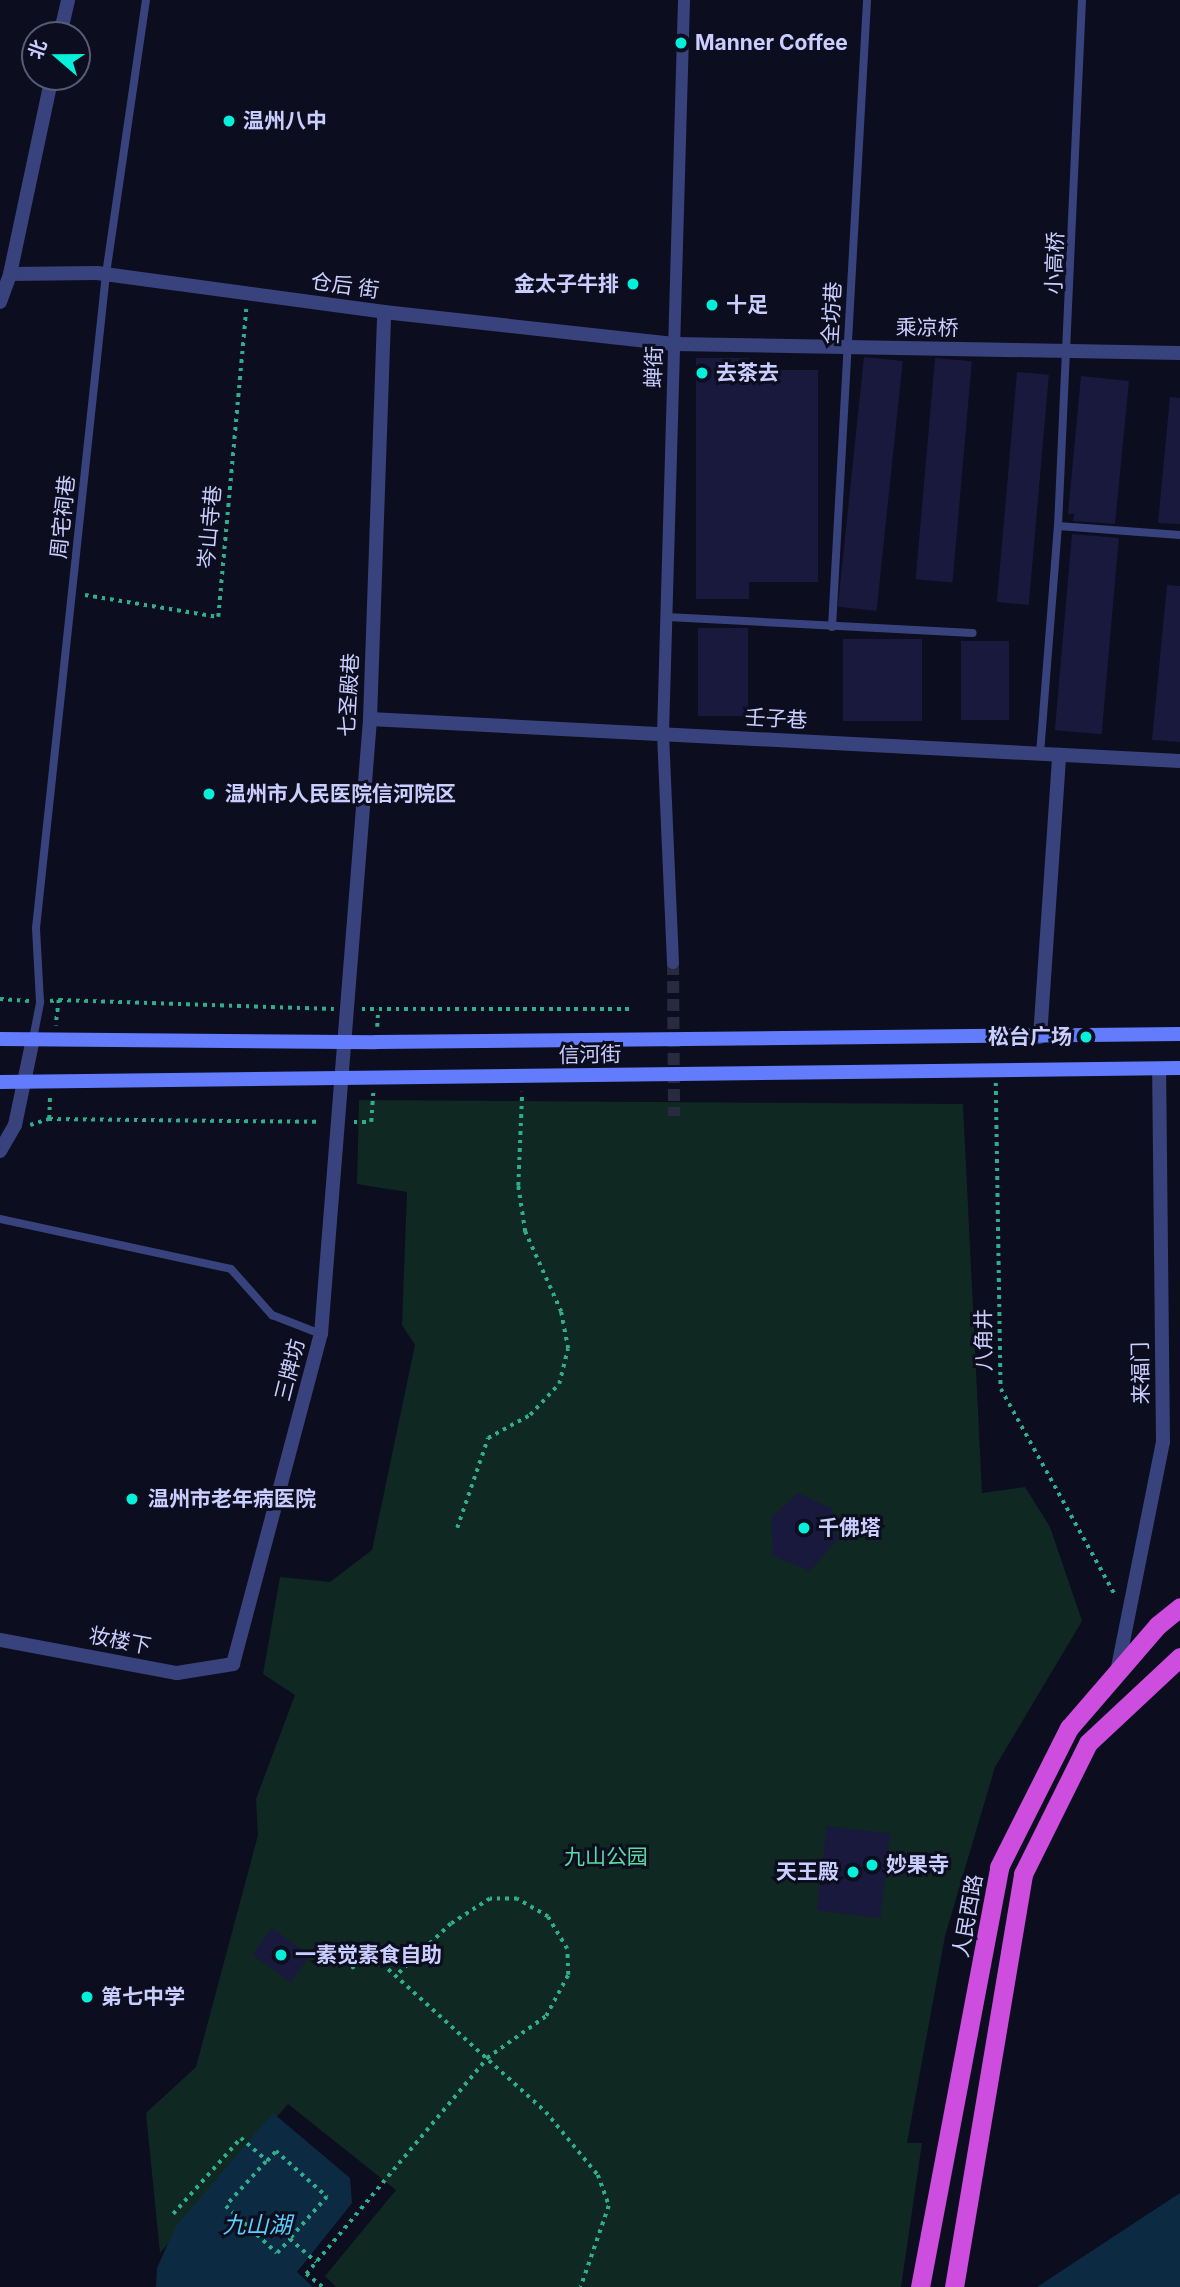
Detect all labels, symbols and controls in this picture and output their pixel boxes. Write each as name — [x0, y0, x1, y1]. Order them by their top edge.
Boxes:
north arrow — [21, 21, 91, 91]
place label: Manner Coffee — [695, 30, 848, 56]
marker: Manner Coffee — [673, 35, 689, 51]
text: 北 — [24, 36, 52, 62]
place label: 温州八中 — [243, 108, 327, 134]
marker: 温州八中 — [221, 113, 237, 129]
street label: 小高桥 — [1041, 231, 1069, 295]
street label: 仓后 街 — [309, 269, 381, 303]
place label: 金太子牛排 — [514, 271, 619, 297]
marker: 金太子牛排 — [625, 276, 641, 292]
street label: 全坊巷 — [818, 281, 846, 345]
place label: 十足 — [726, 292, 768, 318]
marker: 十足 — [704, 297, 720, 313]
street label: 乘凉桥 — [895, 315, 959, 341]
street label: 蝉街 — [641, 346, 667, 388]
place label: 去茶去 — [716, 360, 779, 386]
marker: 去茶去 — [694, 365, 710, 381]
street label: 周宅祠巷 — [46, 474, 80, 560]
street label: 岑山寺巷 — [194, 484, 226, 570]
street label: 七圣殿巷 — [334, 652, 364, 738]
street label: 壬子巷 — [744, 705, 808, 733]
place label: 温州市人民医院信河院区 — [225, 781, 456, 807]
marker: 温州市人民医院信河院区 — [199, 784, 219, 804]
place label: 松台广场 — [988, 1024, 1072, 1050]
marker: 松台广场 — [1078, 1029, 1094, 1045]
street label: 信河街 — [558, 1042, 622, 1068]
street label: 八角井 — [971, 1308, 997, 1372]
street label: 三牌坊 — [270, 1336, 310, 1404]
street label: 来福门 — [1128, 1341, 1154, 1405]
place label: 温州市老年病医院 — [148, 1486, 316, 1512]
marker: 温州市老年病医院 — [122, 1489, 142, 1509]
place label: 千佛塔 — [818, 1515, 881, 1541]
marker: 千佛塔 — [796, 1520, 812, 1536]
street label: 妆楼下 — [87, 1623, 153, 1659]
park label: 九山公园 — [564, 1844, 648, 1870]
place label: 妙果寺 — [886, 1852, 949, 1878]
marker: 妙果寺 — [864, 1857, 880, 1873]
place label: 天王殿 — [776, 1859, 839, 1885]
marker: 天王殿 — [845, 1864, 861, 1880]
street label: 人民西路 — [948, 1872, 988, 1960]
place label: 一素觉素食自助 — [295, 1942, 442, 1968]
marker: 一素觉素食自助 — [273, 1947, 289, 1963]
place label: 第七中学 — [101, 1984, 185, 2010]
marker: 第七中学 — [79, 1989, 95, 2005]
water label: 九山湖 — [223, 2211, 291, 2239]

